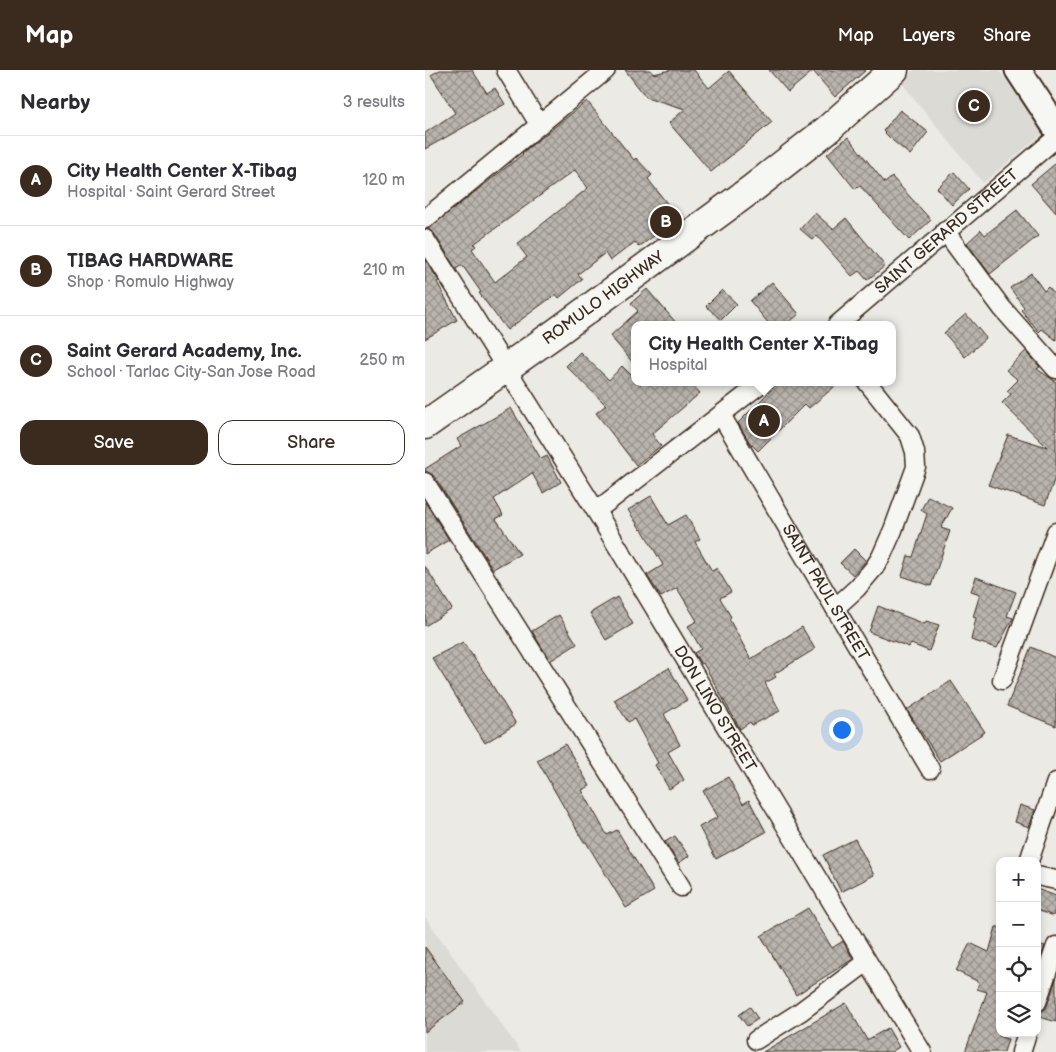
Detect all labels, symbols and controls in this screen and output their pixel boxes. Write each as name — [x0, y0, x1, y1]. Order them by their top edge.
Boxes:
text: Map — [25, 21, 73, 50]
text: Map — [838, 25, 874, 46]
text: Layers — [902, 25, 955, 46]
text: Share — [983, 25, 1031, 46]
pin: C — [958, 87, 990, 125]
text: Nearby — [20, 90, 90, 115]
text: 3 results — [343, 93, 405, 112]
text: City Health Center X-Tibag — [67, 160, 297, 183]
street label: SAINT GERARD STREET — [871, 165, 1022, 298]
text: A — [31, 171, 41, 190]
text: 120 m — [362, 171, 405, 190]
text: Hospital · Saint Gerard Street — [67, 183, 275, 202]
pin: B — [650, 203, 682, 241]
street label: ROMULO HIGHWAY — [539, 247, 668, 349]
text: TIBAG HARDWARE — [67, 250, 233, 273]
text: B — [30, 261, 42, 280]
text: 210 m — [363, 261, 405, 280]
text: Shop · Romulo Highway — [67, 273, 234, 292]
popup — [631, 321, 896, 386]
text: City Health Center X-Tibag — [649, 333, 879, 356]
text: Saint Gerard Academy, Inc. — [67, 340, 302, 363]
text: C — [30, 351, 42, 370]
text: 250 m — [359, 351, 405, 370]
text: Hospital — [649, 356, 707, 375]
text: School · Tarlac City-San Jose Road — [67, 363, 316, 382]
pin: A — [748, 402, 780, 440]
button: Save — [20, 420, 208, 465]
button: Share — [218, 420, 405, 465]
street label: SAINT PAUL STREET — [778, 521, 873, 664]
street label: DON LINO STREET — [670, 642, 760, 775]
your location — [829, 717, 855, 743]
map controls — [996, 857, 1041, 1037]
button: + — [996, 857, 1041, 902]
button: − — [996, 902, 1041, 947]
button: locate — [996, 947, 1041, 992]
button: layers — [996, 992, 1041, 1037]

